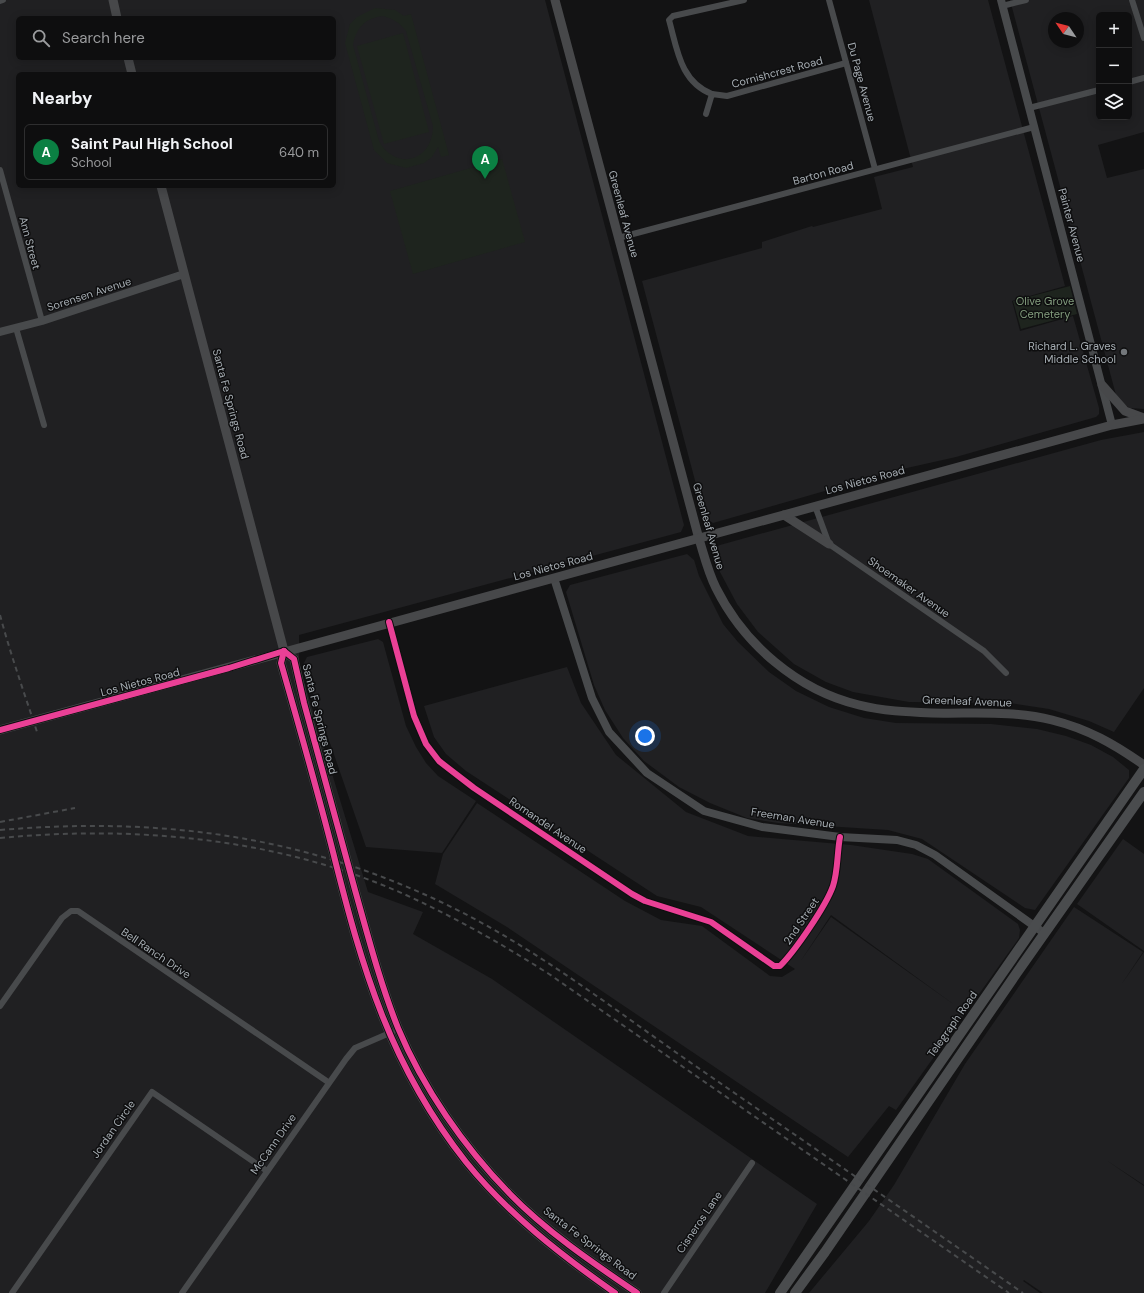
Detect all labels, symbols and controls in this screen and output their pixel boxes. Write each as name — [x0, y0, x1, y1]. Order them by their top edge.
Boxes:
north arrow — [1048, 12, 1084, 48]
map controls — [1096, 12, 1132, 120]
button: + — [1096, 12, 1132, 48]
search box — [16, 16, 336, 60]
icon: search — [30, 27, 52, 49]
text: Search here — [62, 28, 145, 48]
street label: Du Page Avenue — [845, 41, 879, 123]
button: − — [1096, 48, 1132, 84]
street label: Cornishcrest Road — [730, 53, 824, 91]
button: layers — [1096, 84, 1132, 120]
text: Nearby — [32, 87, 92, 109]
text: Saint Paul High School — [71, 134, 233, 154]
text: A — [41, 144, 51, 161]
text: 640 m — [279, 144, 319, 161]
pin: A — [472, 146, 498, 179]
text: School — [71, 154, 112, 171]
street label: Barton Road — [791, 158, 855, 188]
street label: Greenleaf Avenue — [606, 169, 642, 259]
street label: Painter Avenue — [1055, 187, 1089, 263]
street label: Ann Street — [16, 215, 44, 271]
street label: Sorensen Avenue — [45, 274, 133, 314]
park label: Olive Grove Cemetery — [1016, 294, 1074, 321]
place label: Richard L. Graves Middle School — [1028, 339, 1116, 366]
marker: Richard L. Graves Middle School — [1119, 347, 1129, 357]
street label: Santa Fe Springs Road — [210, 348, 252, 461]
street label: Los Nietos Road — [824, 463, 906, 497]
street label: Greenleaf Avenue — [690, 481, 728, 571]
street label: Los Nietos Road — [512, 549, 594, 583]
street label: Shoemaker Avenue — [865, 553, 953, 621]
street label: Santa Fe Springs Road — [300, 662, 341, 776]
street label: Los Nietos Road — [99, 665, 181, 699]
street label: Greenleaf Avenue — [922, 692, 1012, 710]
your location — [635, 726, 655, 746]
street label: Romandel Avenue — [506, 794, 590, 856]
street label: Freeman Avenue — [750, 804, 836, 832]
street label: 2nd Street — [780, 895, 822, 947]
street label: Bell Ranch Drive — [119, 925, 193, 981]
street label: Telegraph Road — [924, 988, 980, 1060]
street label: Jordan Circle — [88, 1097, 138, 1161]
street label: McCann Drive — [247, 1111, 299, 1177]
street label: Cisneros Lane — [673, 1188, 725, 1256]
street label: Santa Fe Springs Road — [541, 1203, 639, 1283]

